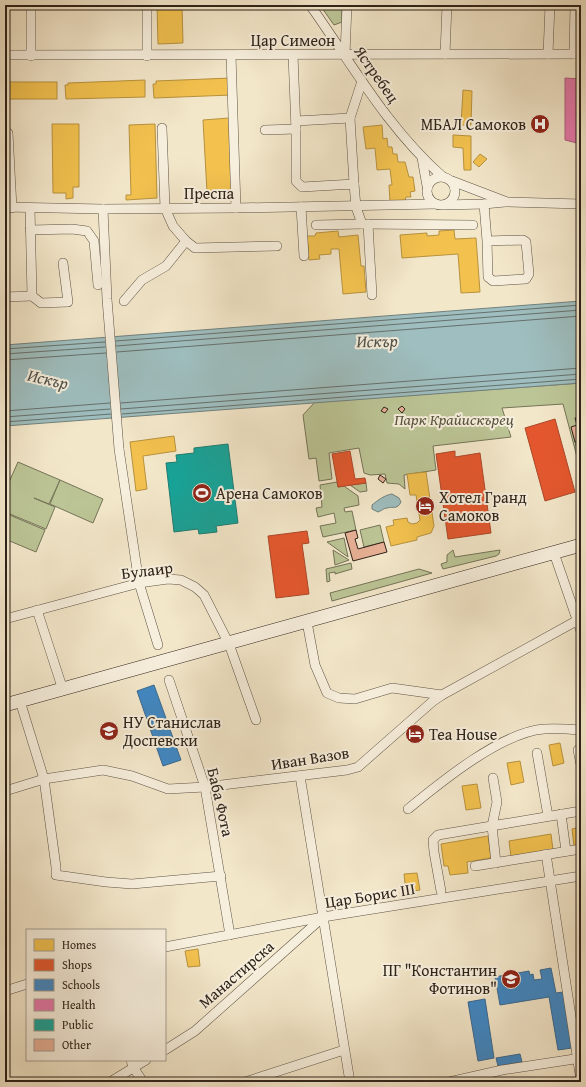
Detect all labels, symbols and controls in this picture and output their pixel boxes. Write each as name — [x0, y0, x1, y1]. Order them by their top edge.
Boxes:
street label: Цар Симеон — [251, 28, 335, 52]
street label: Ястребец — [348, 40, 406, 108]
place label: МБАЛ Самоков — [421, 112, 526, 136]
hospital icon: МБАЛ Самоков — [529, 113, 551, 135]
street label: Преспа — [184, 181, 234, 205]
water label: Искър — [356, 328, 398, 353]
water label: Искър — [25, 362, 71, 395]
park label: Парк Крайискърец — [394, 407, 514, 431]
place label: Арена Самоков — [216, 481, 323, 505]
sports icon: Арена Самоков — [191, 482, 213, 504]
place label: Хотел Гранд Самоков — [439, 485, 527, 527]
hotel icon: Хотел Гранд Самоков — [414, 495, 436, 517]
street label: Булаир — [120, 555, 175, 585]
place label: НУ Станислав Доспевски — [122, 710, 221, 752]
school or university icon: НУ Станислав Доспевски — [98, 720, 120, 742]
place label: Tea House — [429, 722, 497, 746]
hotel icon: Tea House — [404, 723, 426, 745]
street label: Иван Вазов — [269, 740, 351, 776]
street label: Баба Фота — [201, 765, 241, 839]
street label: Цар Борис III — [323, 876, 417, 914]
legend — [26, 929, 166, 1061]
street label: Манастирска — [193, 934, 279, 1014]
text: Homes — [62, 936, 97, 953]
text: Shops — [62, 956, 92, 973]
place label: ПГ "Константин Фотинов" — [383, 958, 497, 1000]
school or university icon: ПГ "Константин Фотинов" — [500, 968, 522, 990]
text: Schools — [62, 976, 100, 993]
text: Health — [62, 996, 96, 1013]
text: Public — [62, 1016, 94, 1033]
text: Other — [62, 1036, 91, 1053]

